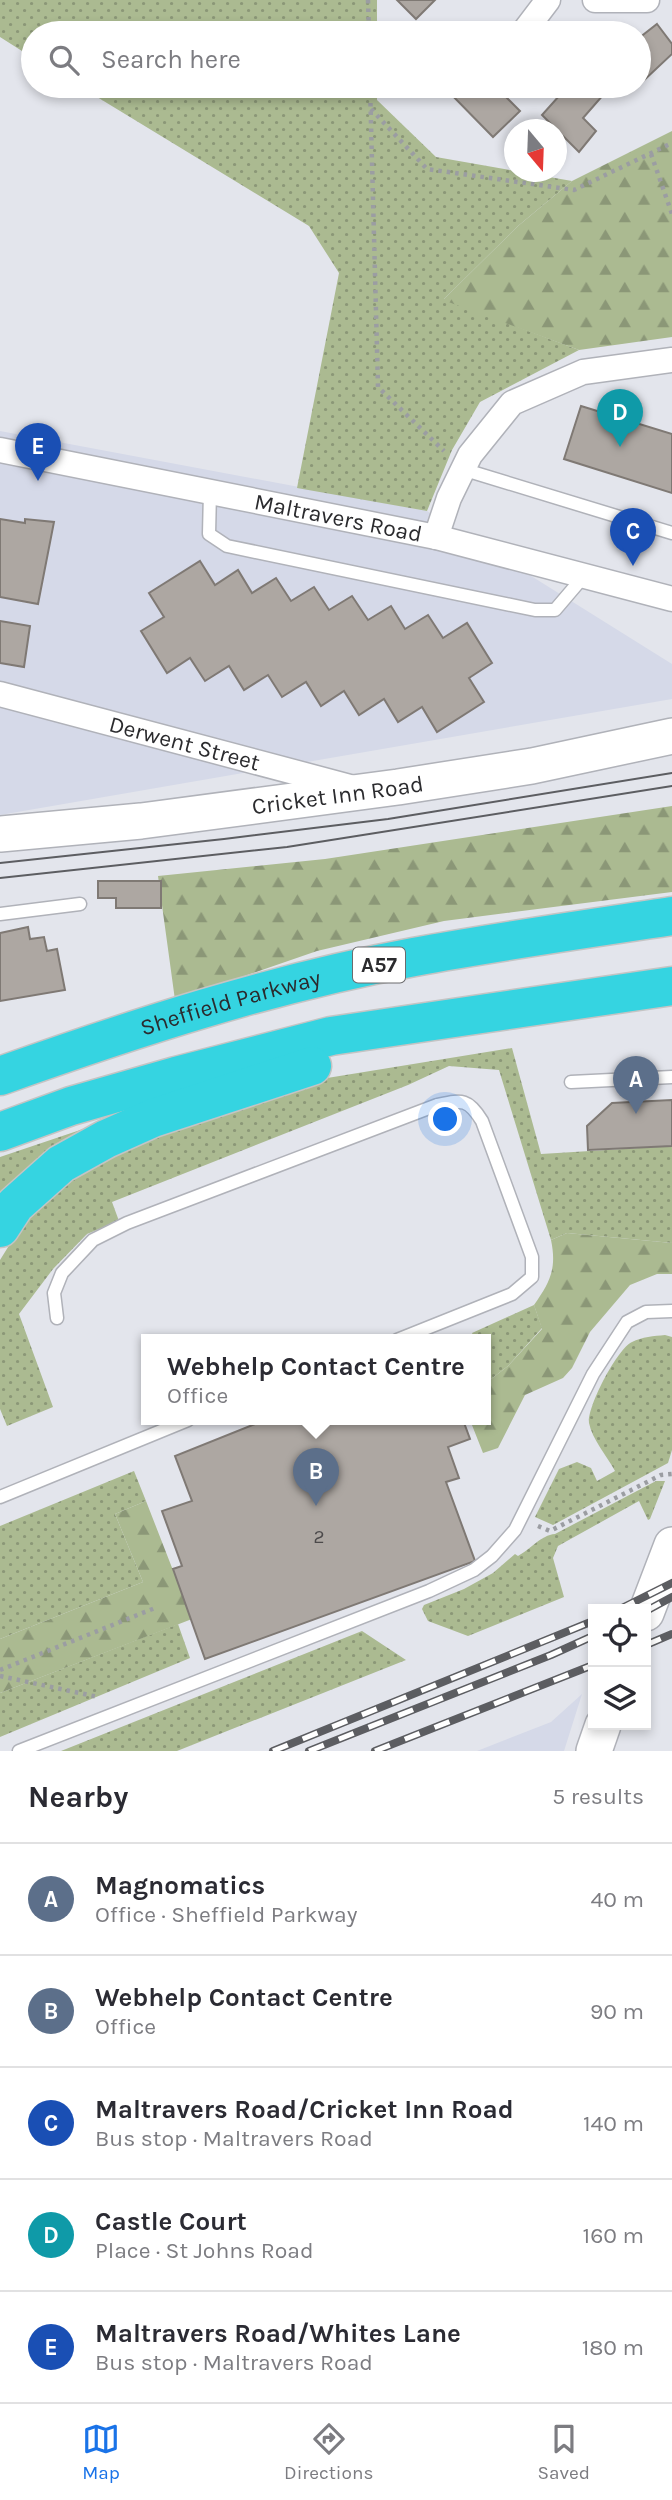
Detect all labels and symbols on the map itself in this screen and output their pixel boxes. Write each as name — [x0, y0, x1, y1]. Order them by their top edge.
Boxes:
north arrow — [504, 119, 567, 182]
pin: D — [597, 389, 643, 447]
pin: E — [15, 423, 61, 481]
street label: Maltravers Road — [252, 488, 424, 548]
pin: C — [610, 508, 656, 566]
street label: Derwent Street — [106, 711, 263, 777]
street label: Cricket Inn Road — [250, 770, 425, 820]
road number: A57 — [353, 948, 405, 982]
street label: Sheffield Parkway — [137, 964, 324, 1041]
pin: A — [613, 1056, 659, 1114]
your location — [428, 1102, 462, 1136]
pin: B — [293, 1448, 339, 1506]
house number: 2 — [313, 1526, 325, 1548]

